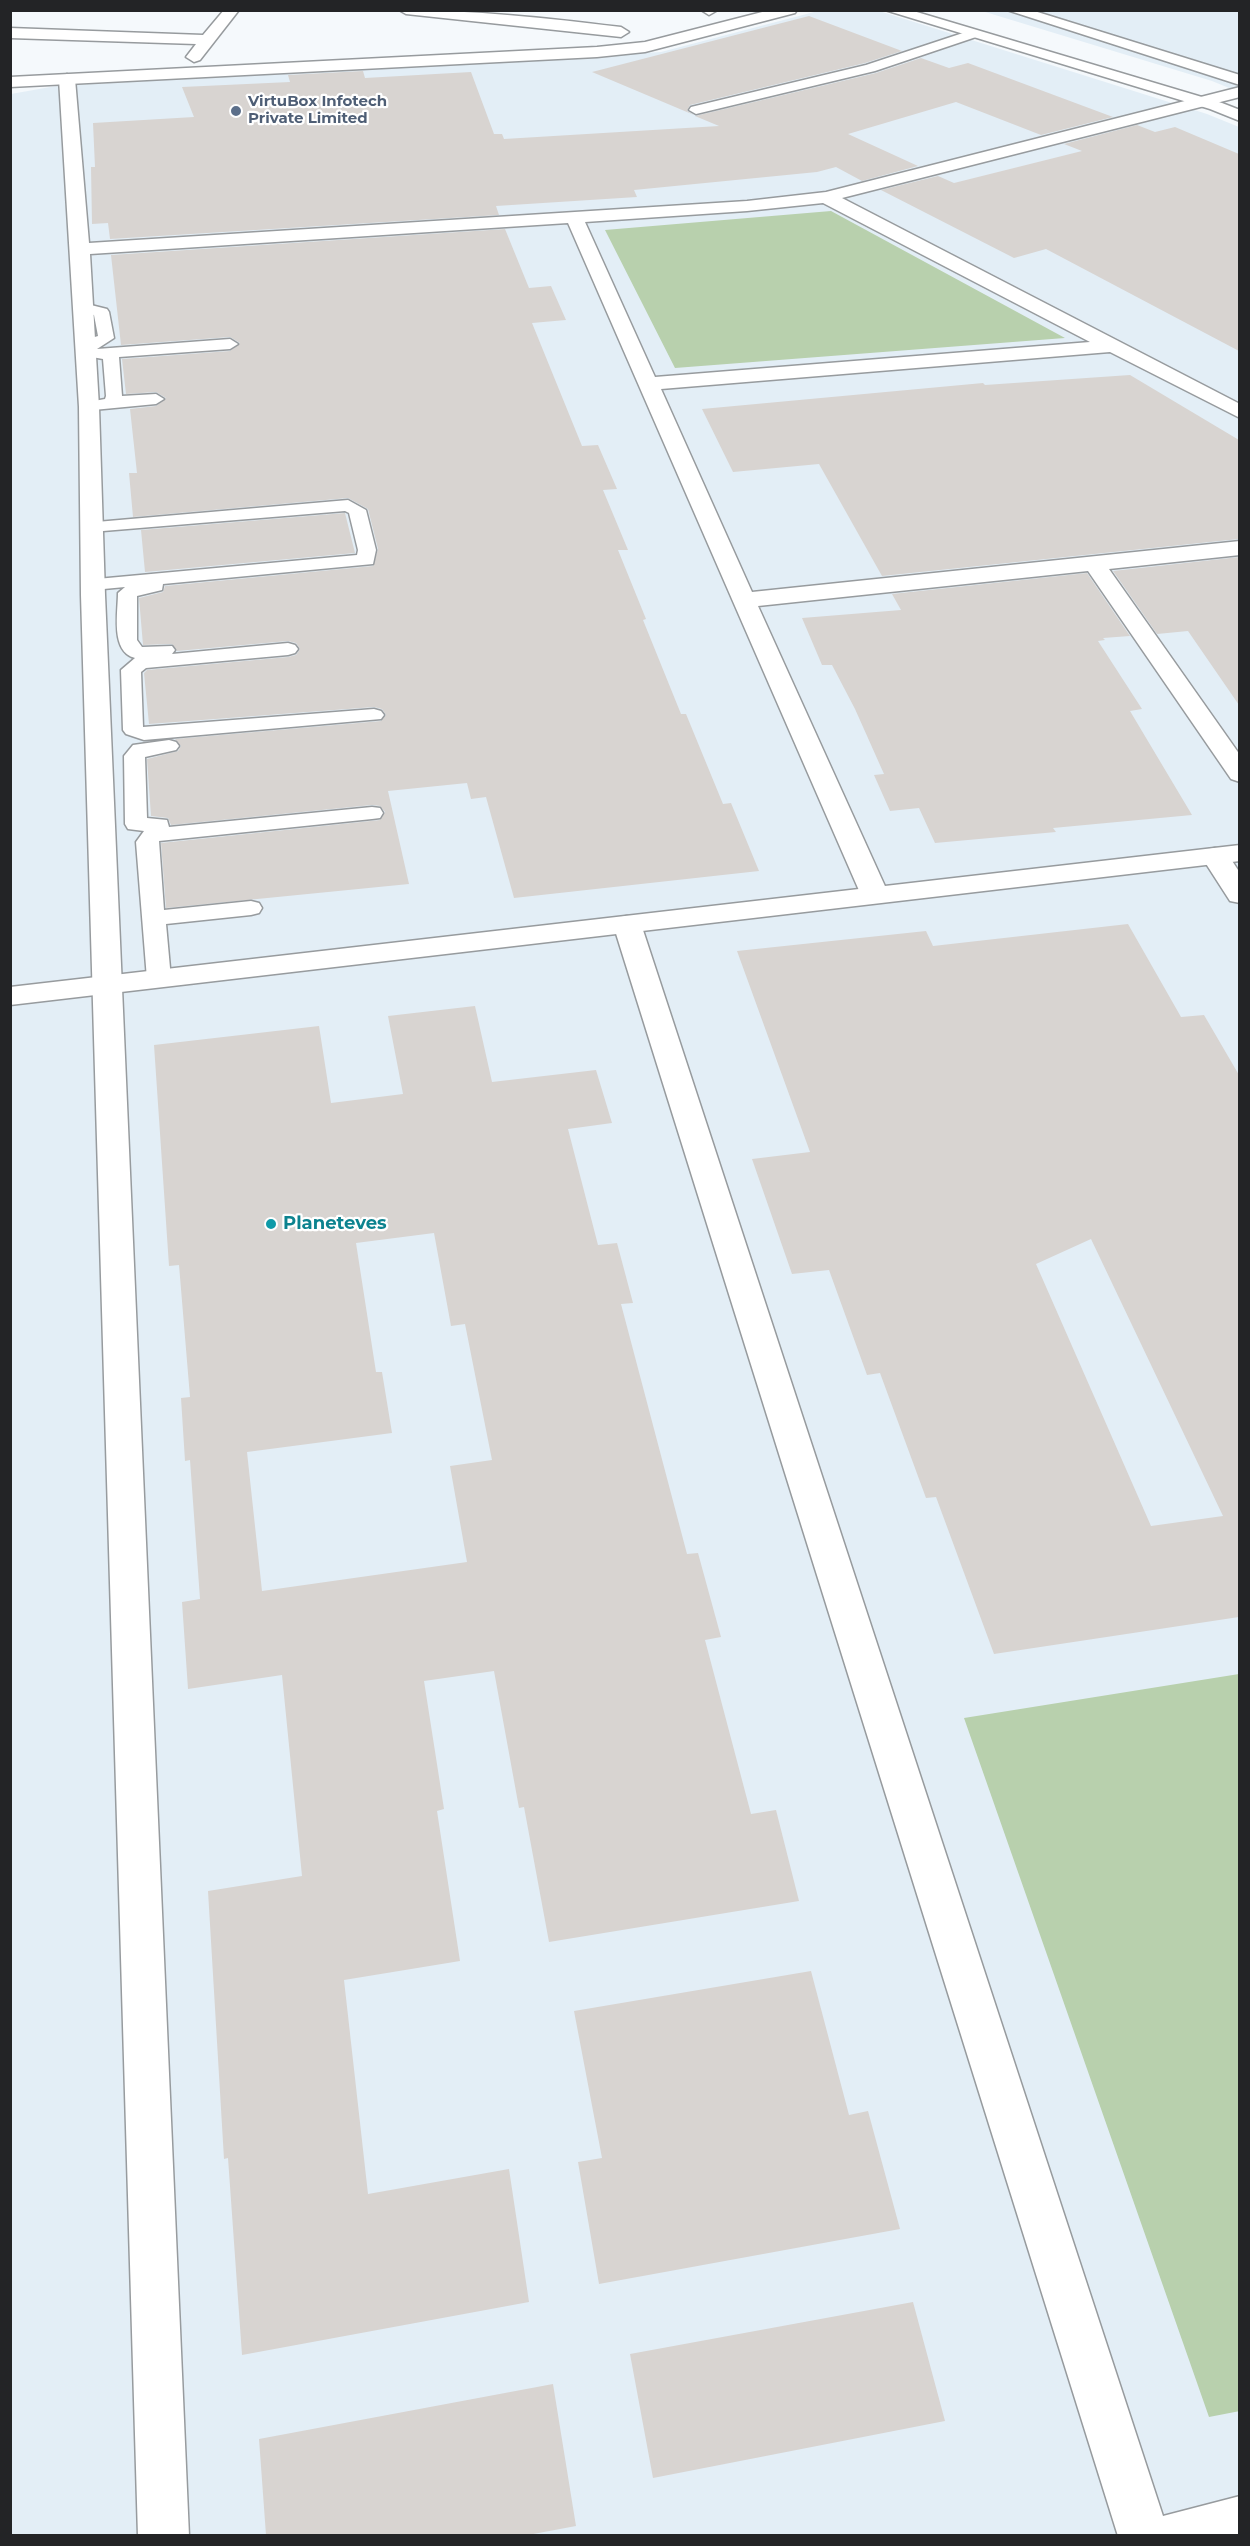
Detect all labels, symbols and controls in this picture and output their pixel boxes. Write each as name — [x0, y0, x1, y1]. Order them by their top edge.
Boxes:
place label: VirtuBox Infotech Private Limited — [248, 93, 387, 128]
marker: VirtuBox Infotech Private Limited — [229, 104, 243, 118]
place label: Planeteves — [283, 1213, 387, 1235]
marker: Planeteves — [264, 1217, 278, 1231]

